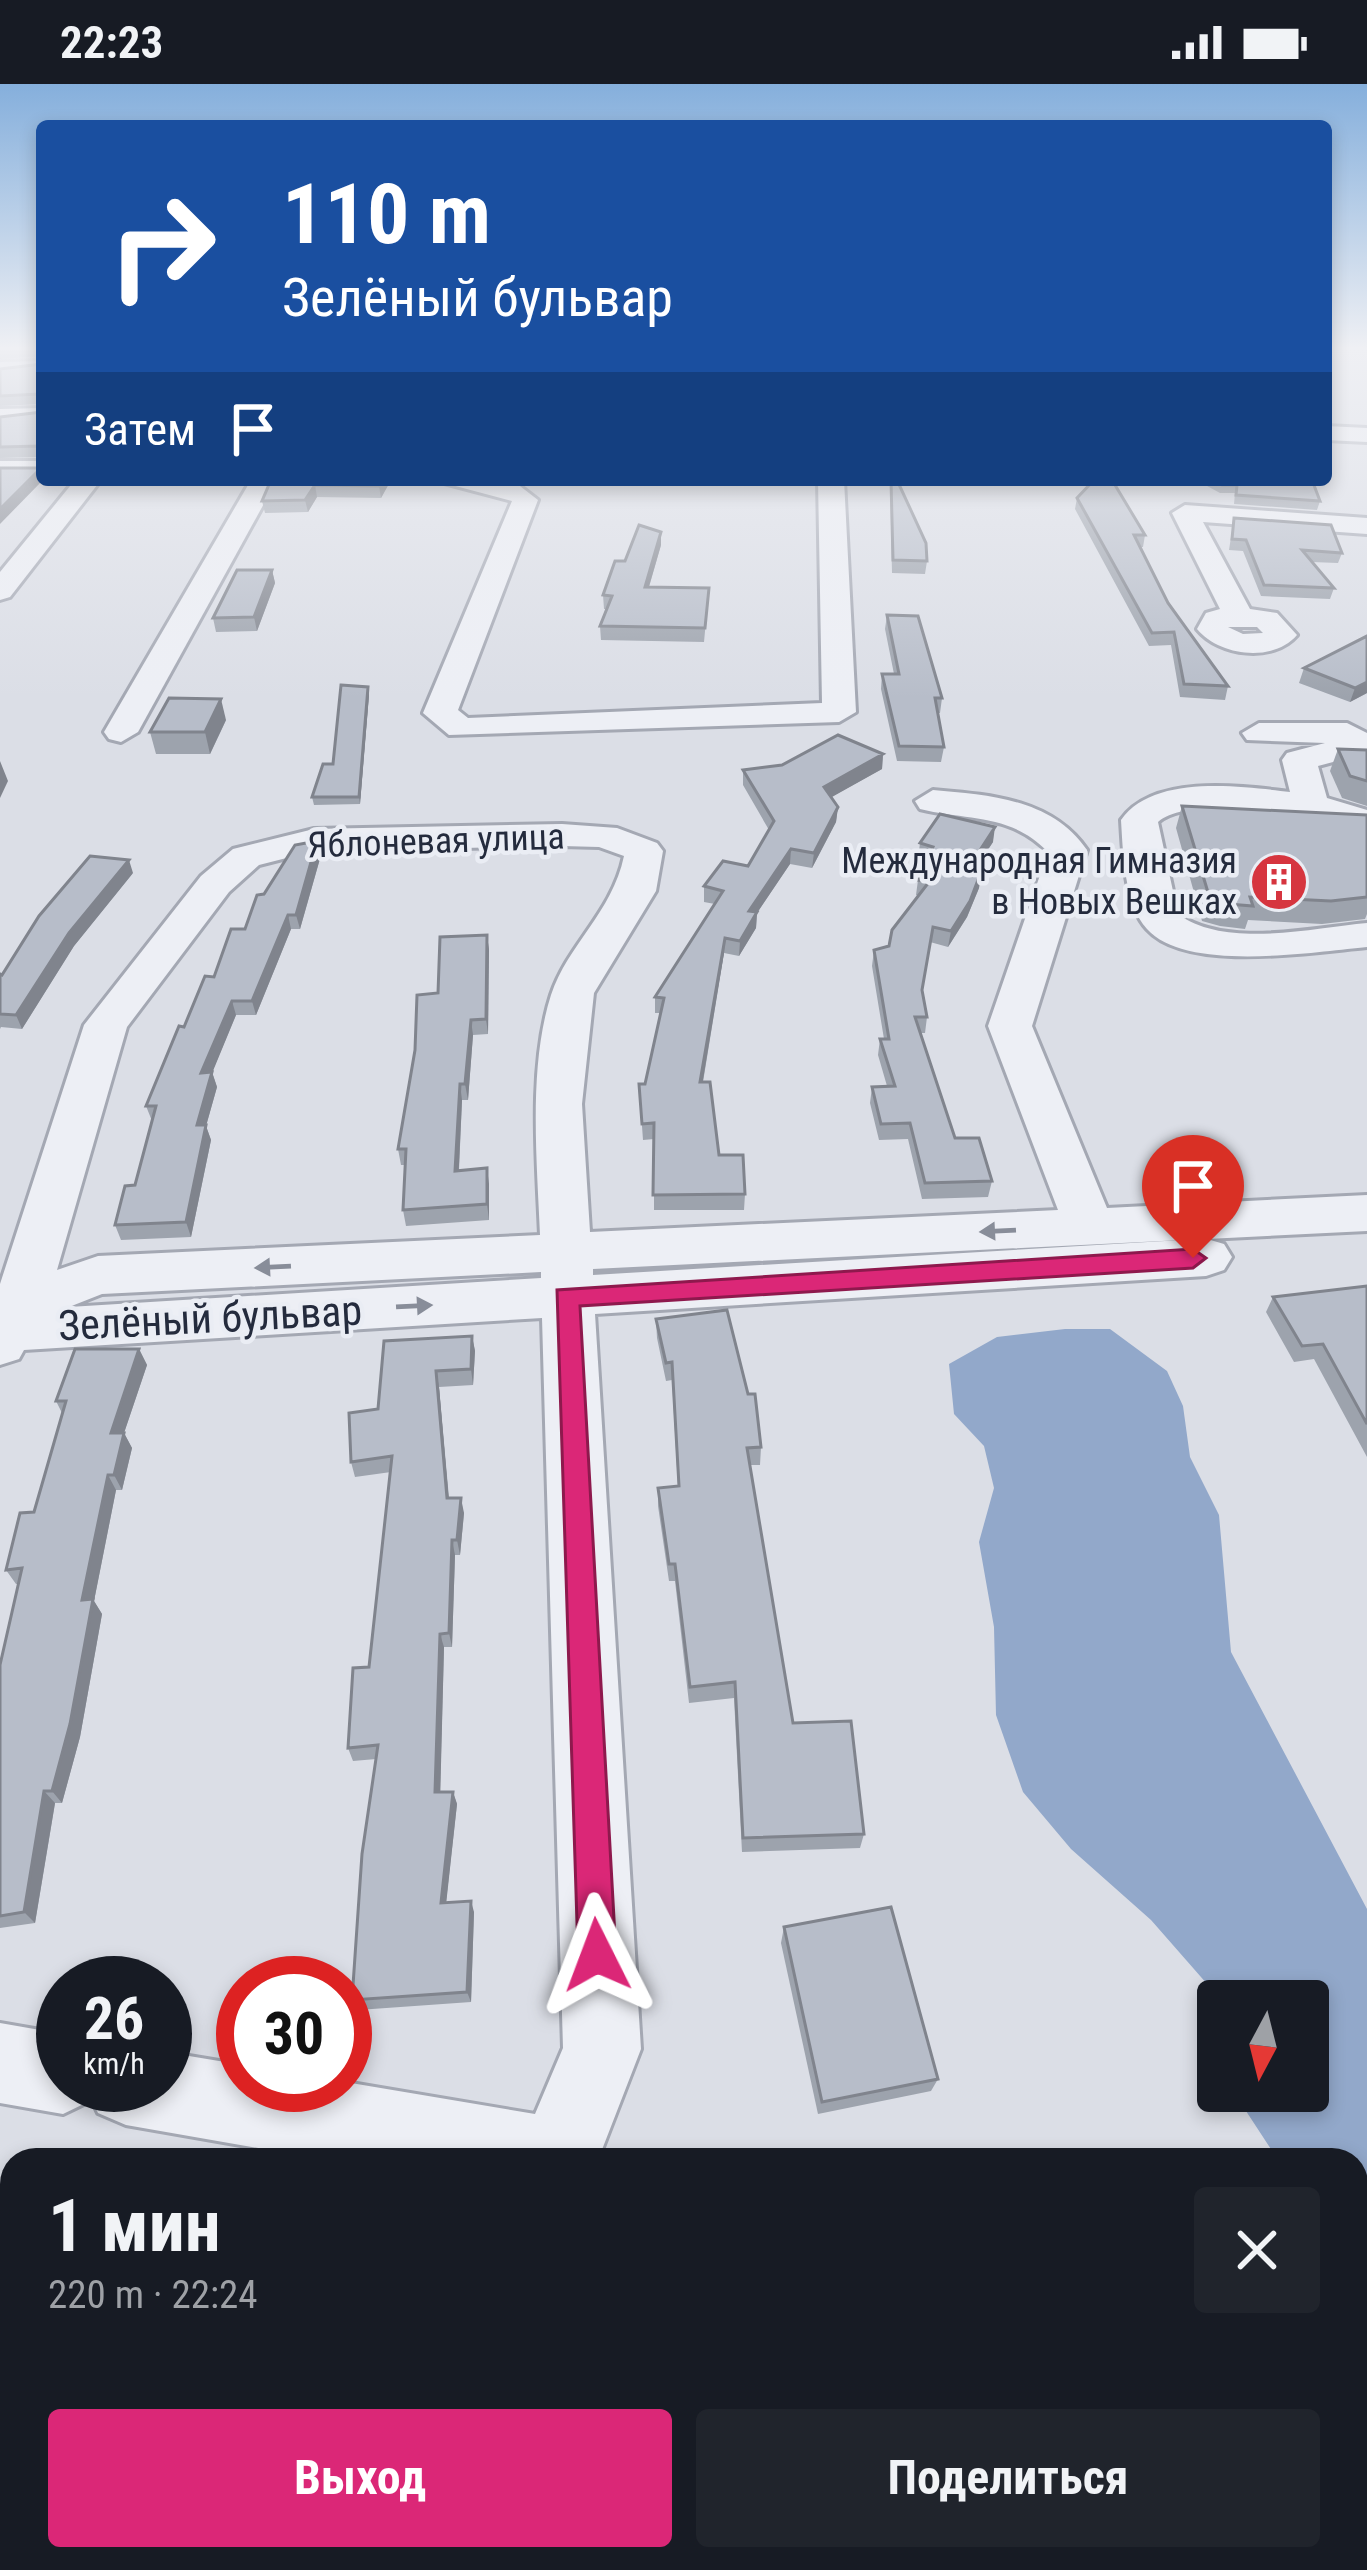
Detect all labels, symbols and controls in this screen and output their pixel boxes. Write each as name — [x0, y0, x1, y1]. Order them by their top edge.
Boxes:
text: 22:23 — [60, 16, 163, 69]
text: 110 m — [282, 165, 491, 264]
icon: right — [84, 168, 240, 324]
text: Зелёный бульвар — [282, 266, 673, 329]
icon: arrive — [220, 396, 286, 462]
text: Затем — [84, 403, 196, 456]
street label: Яблоневая улица — [307, 816, 565, 866]
place label: Международная Гимназия в Новых Вешках — [841, 840, 1237, 923]
building icon: Международная Гимназия в Новых Вешках — [1248, 851, 1310, 913]
pin — [1142, 1135, 1244, 1258]
icon: arrive — [1160, 1153, 1226, 1219]
one-way arrow — [978, 1222, 1016, 1241]
one-way arrow — [253, 1258, 291, 1277]
street label: Зелёный бульвар — [57, 1286, 363, 1350]
one-way arrow — [396, 1296, 434, 1315]
position arrow — [534, 1892, 660, 2018]
speed limit sign: 30 — [216, 1956, 372, 2112]
north arrow — [1197, 1980, 1329, 2112]
map controls — [1197, 1980, 1329, 2112]
text: 26 — [84, 1983, 144, 2054]
text: km/h — [83, 2046, 145, 2081]
text: 1 мин — [48, 2184, 221, 2269]
button: close — [1194, 2187, 1320, 2313]
text: 220 m · 22:24 — [48, 2272, 258, 2318]
button: Выход — [48, 2409, 672, 2547]
button: Поделиться — [696, 2409, 1320, 2547]

